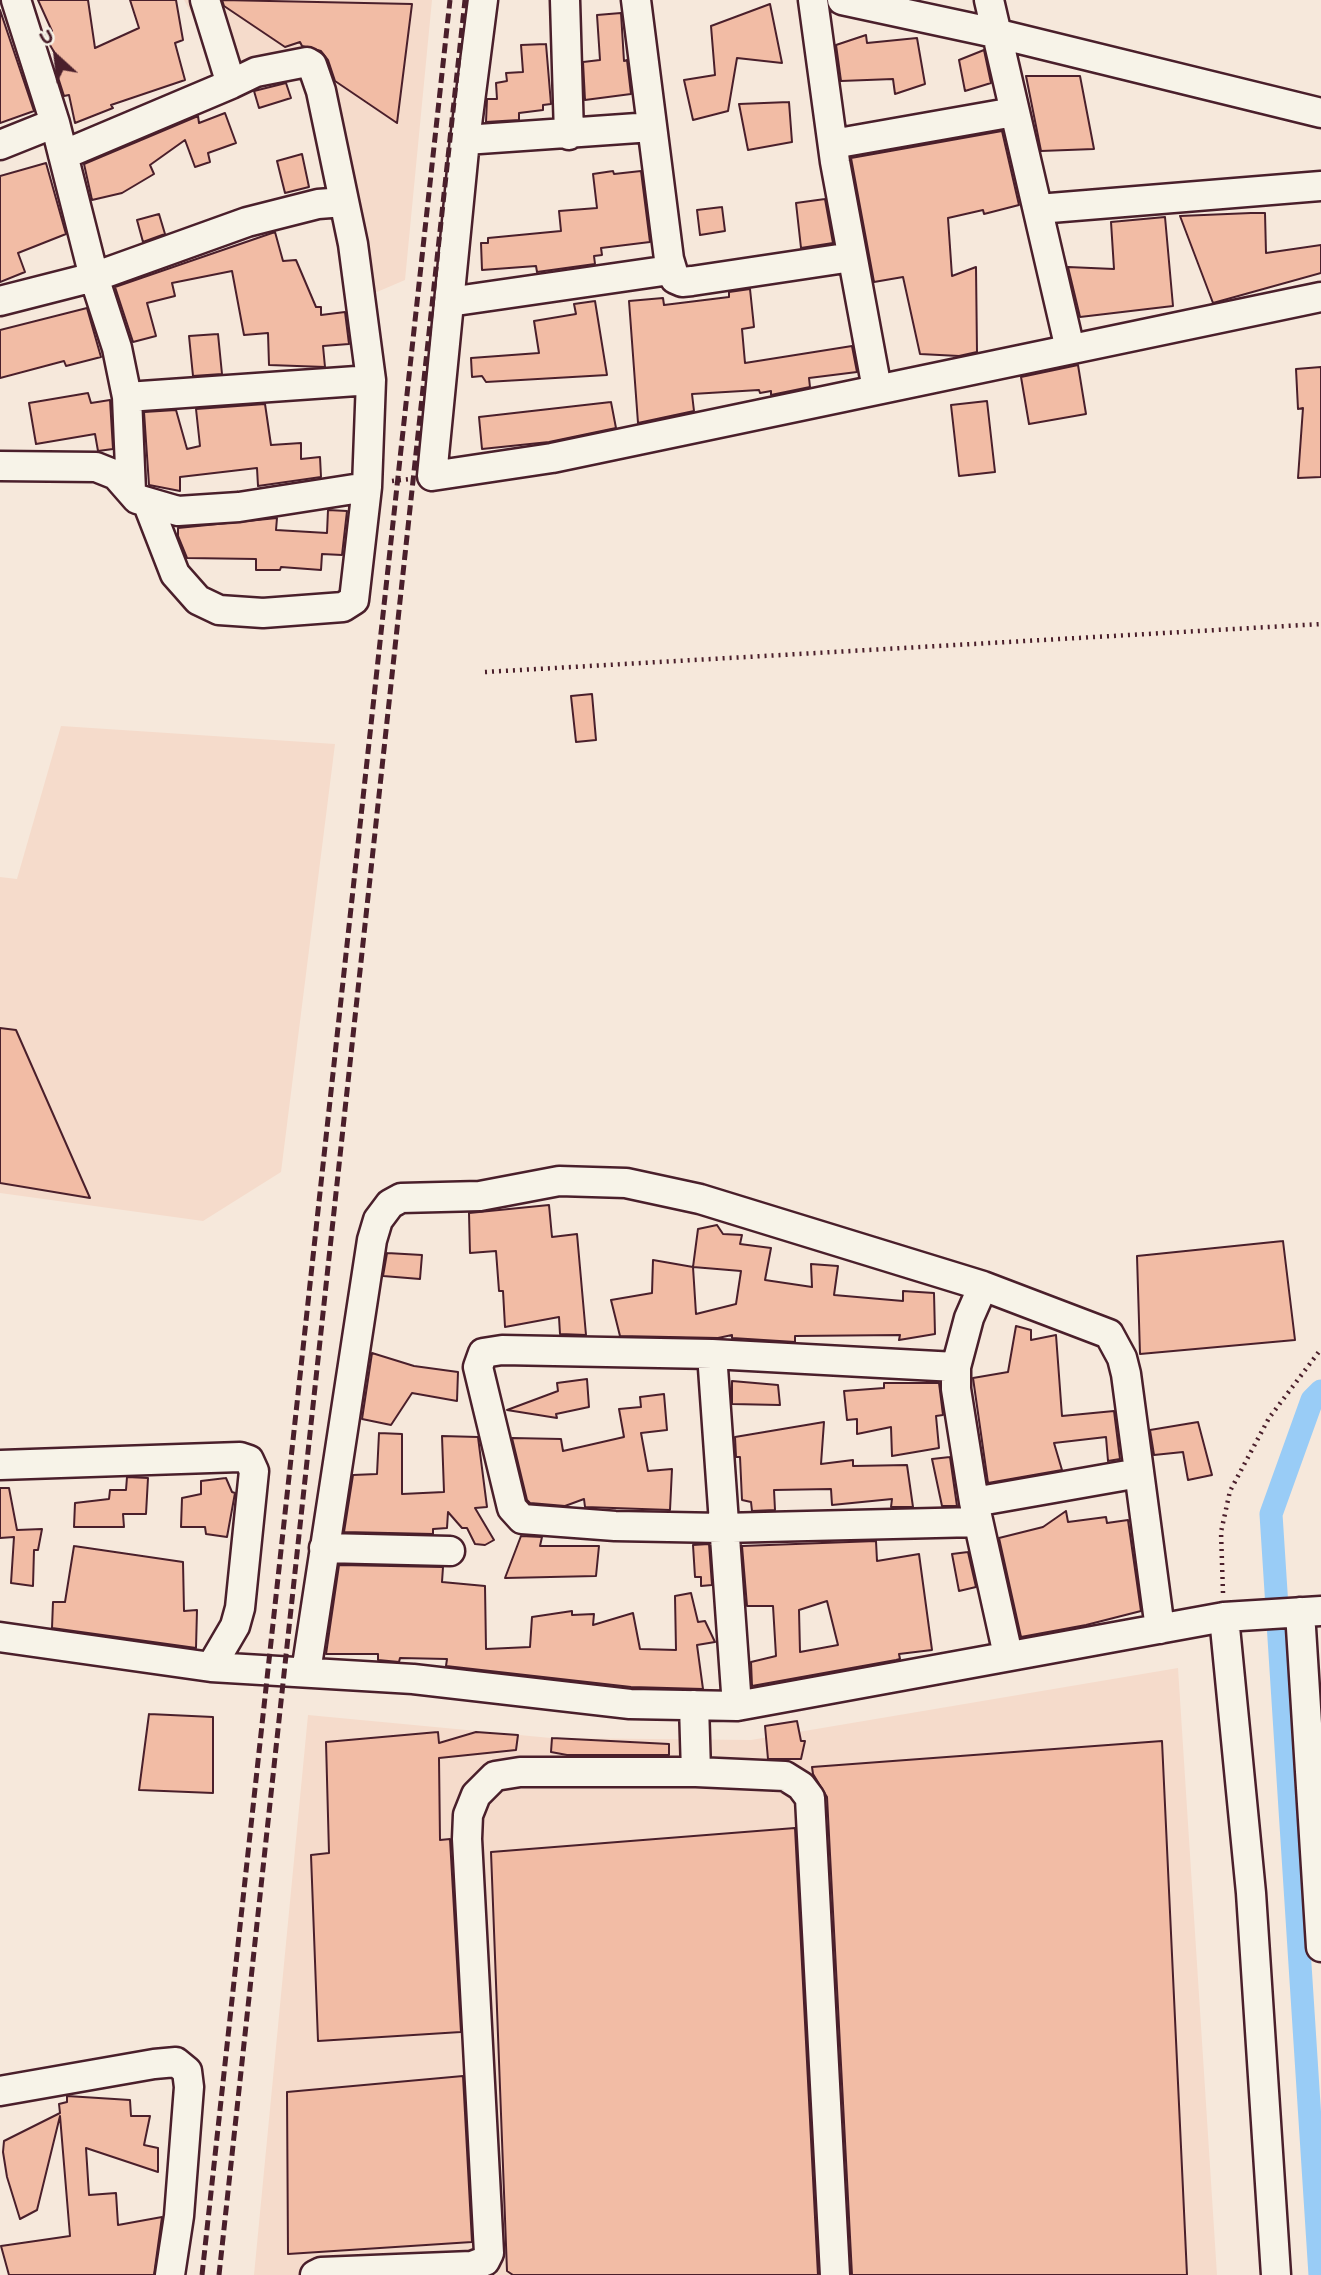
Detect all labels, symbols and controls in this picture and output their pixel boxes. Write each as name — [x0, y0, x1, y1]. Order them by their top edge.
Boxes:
north arrow — [21, 21, 91, 91]
text: U — [35, 24, 57, 50]

